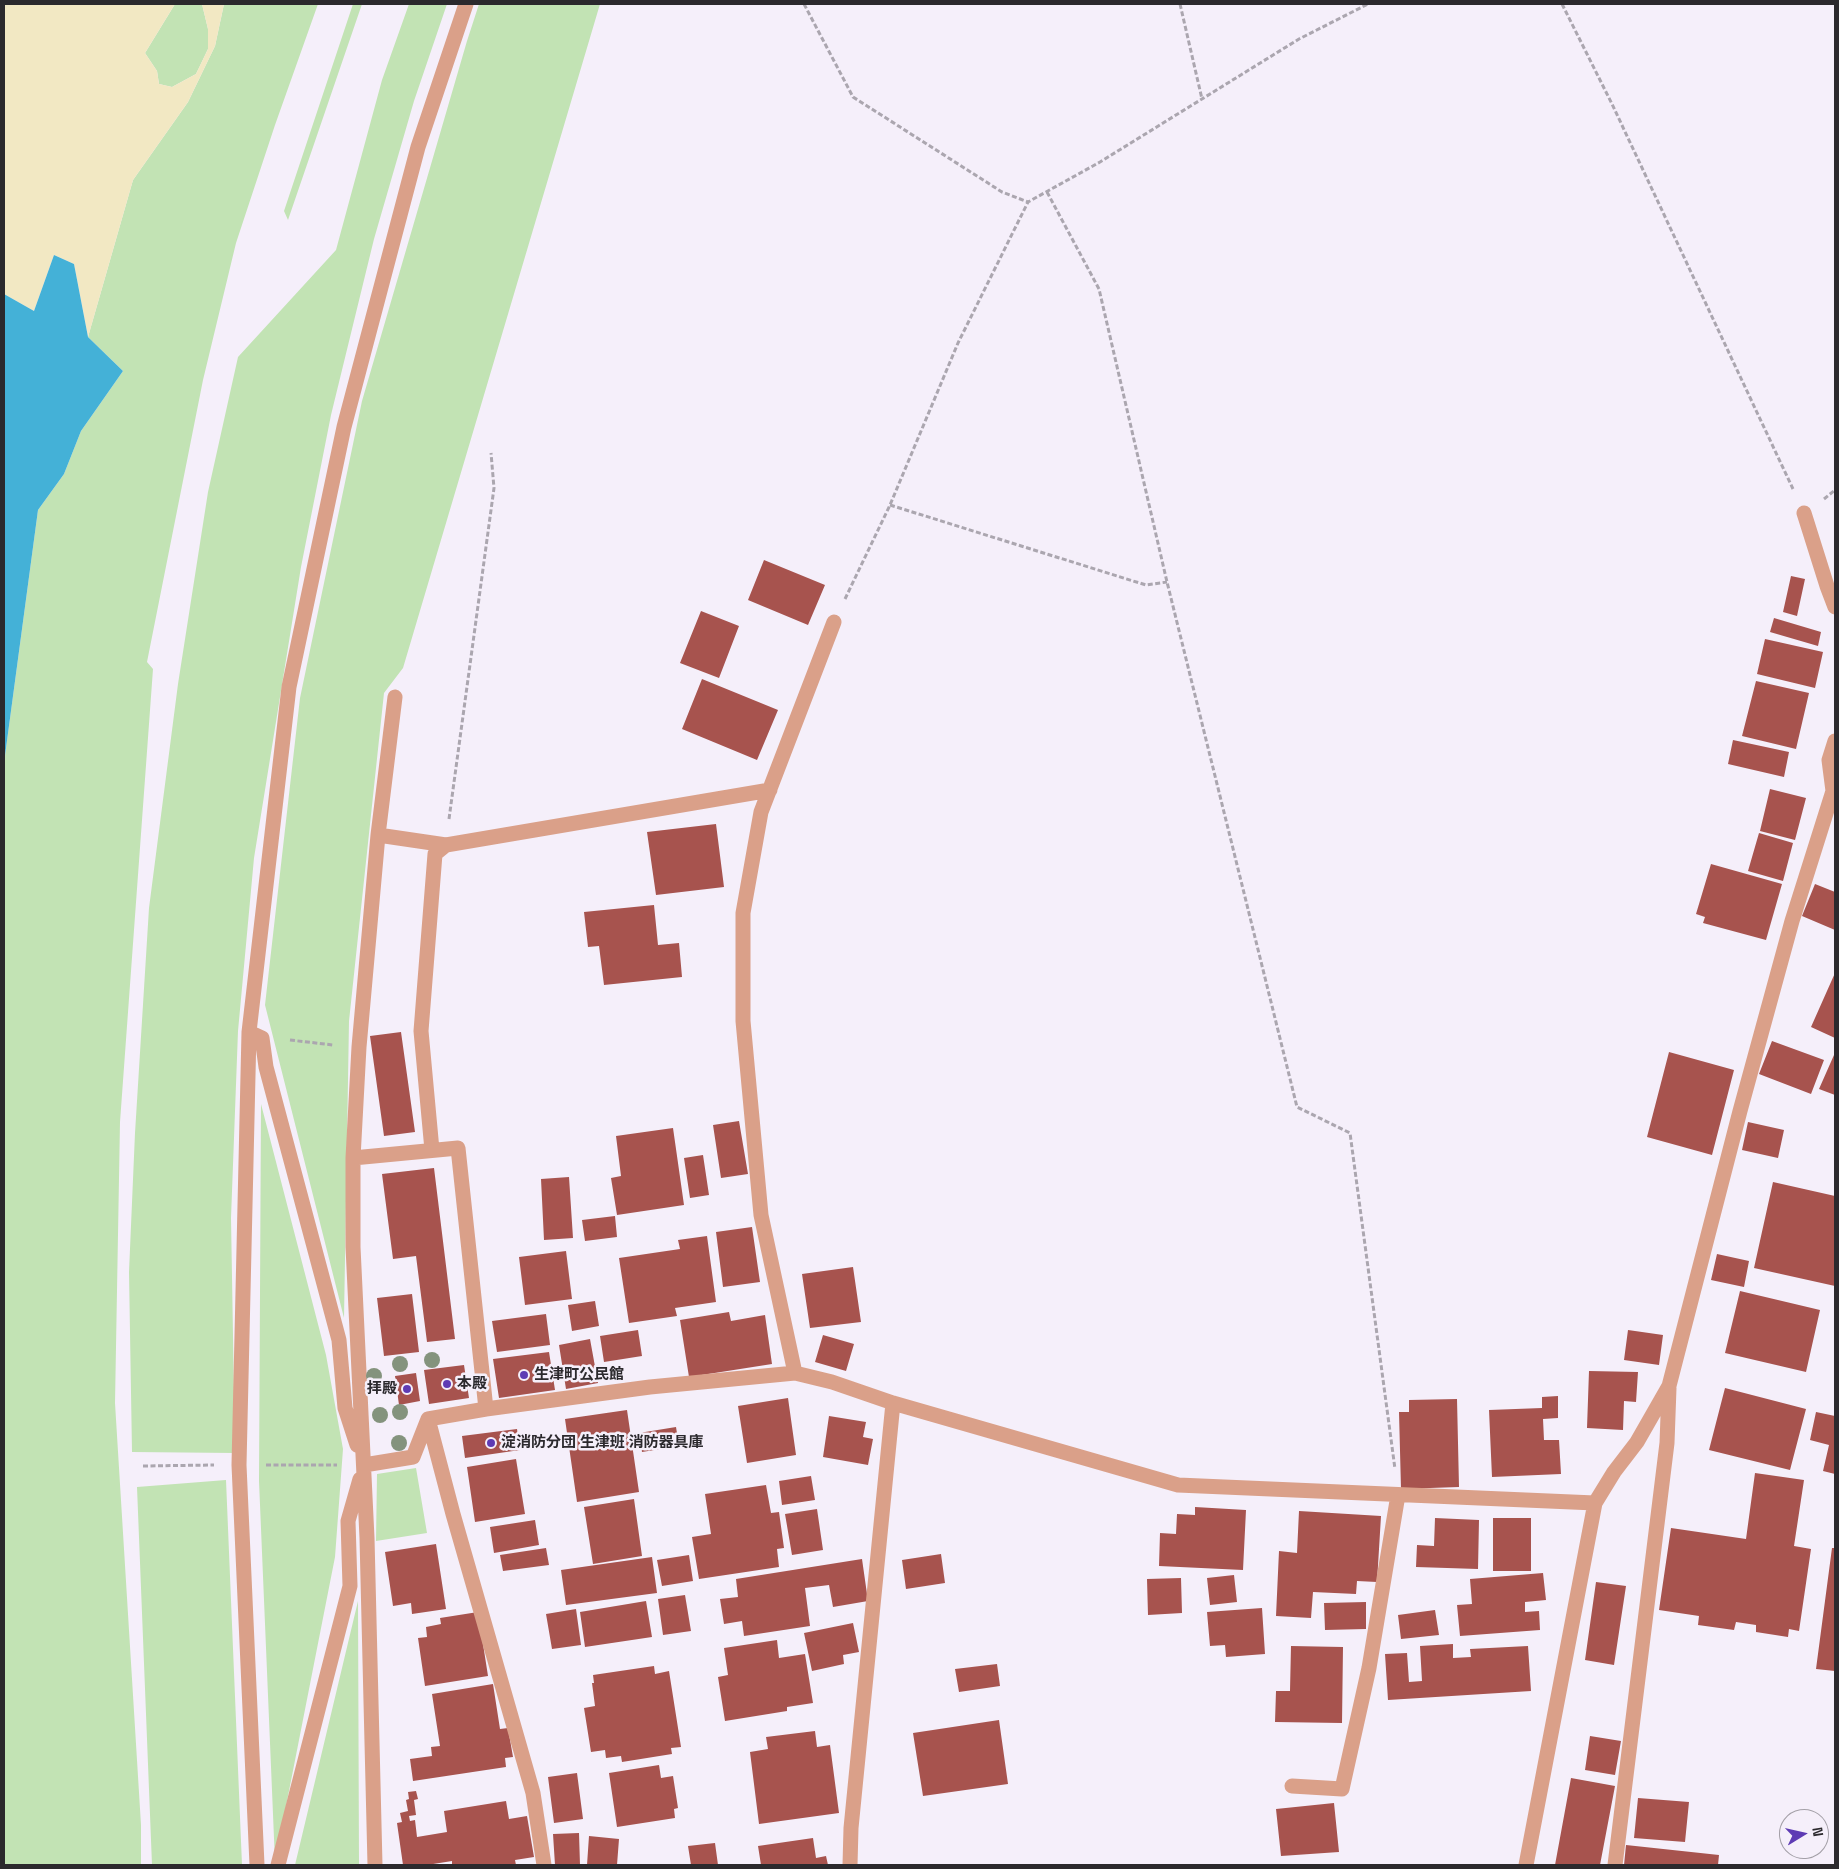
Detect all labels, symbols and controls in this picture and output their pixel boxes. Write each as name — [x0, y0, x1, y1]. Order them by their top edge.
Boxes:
place label: 生津町公民館 — [534, 1366, 624, 1384]
marker: 生津町公民館 — [518, 1369, 530, 1381]
place label: 本殿 — [457, 1375, 487, 1393]
marker: 本殿 — [441, 1378, 453, 1390]
place label: 拝殿 — [367, 1380, 397, 1398]
marker: 拝殿 — [401, 1383, 413, 1395]
place label: 淀消防分団 生津班 消防器具庫 — [501, 1434, 704, 1452]
marker: 淀消防分団 生津班 消防器具庫 — [485, 1437, 497, 1449]
north arrow — [1779, 1809, 1829, 1859]
text: N — [1808, 1826, 1827, 1838]

